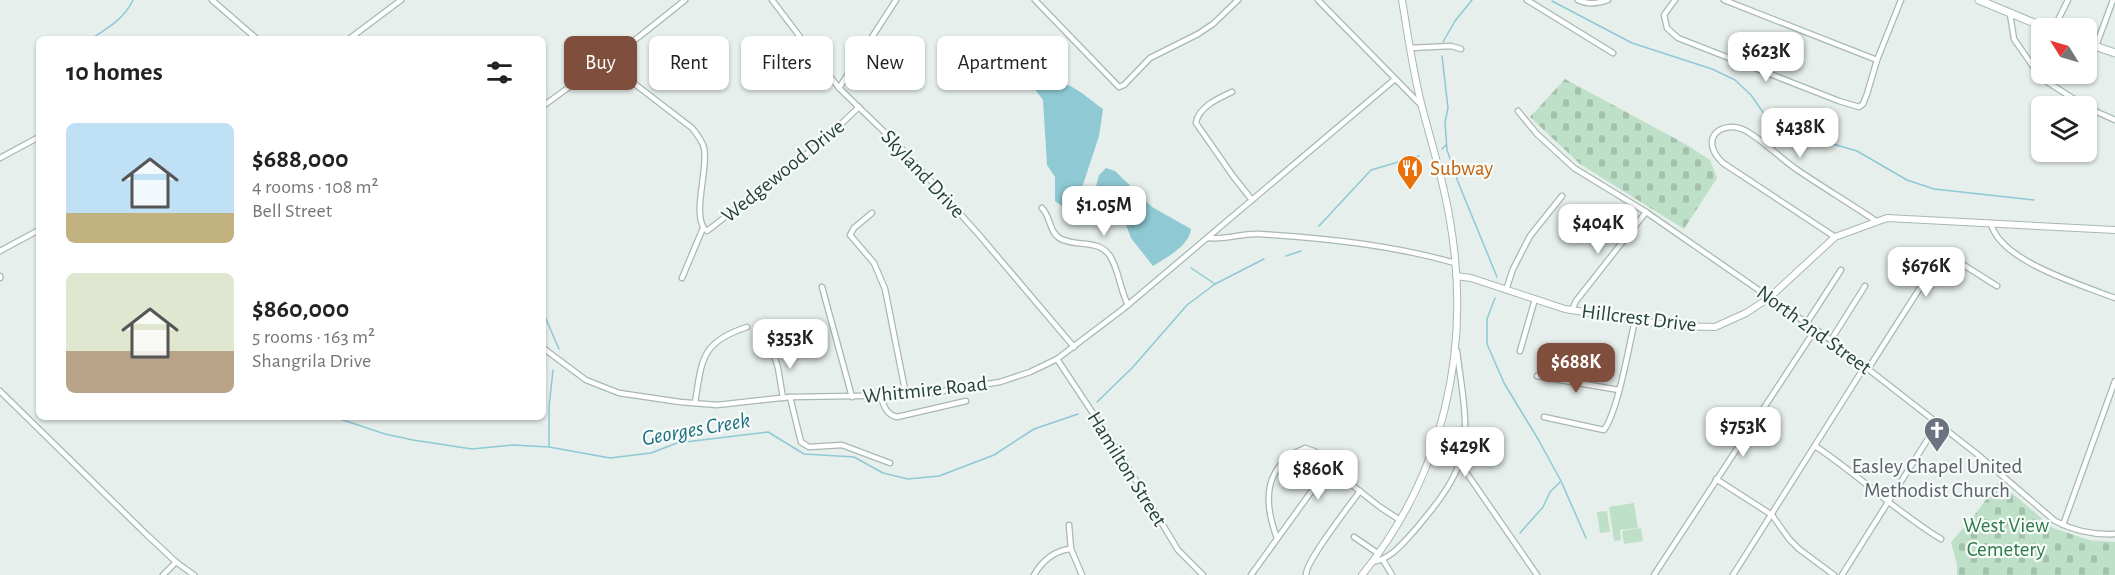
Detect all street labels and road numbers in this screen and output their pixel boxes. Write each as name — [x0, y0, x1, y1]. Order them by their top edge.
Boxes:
street label: Wedgewood Drive — [718, 115, 848, 227]
street label: Skyland Drive — [877, 126, 969, 222]
street label: North 2nd Street — [1753, 282, 1875, 379]
street label: Hillcrest Drive — [1580, 301, 1698, 335]
street label: Whitmire Road — [862, 373, 988, 407]
street label: Hamilton Street — [1083, 408, 1171, 530]

